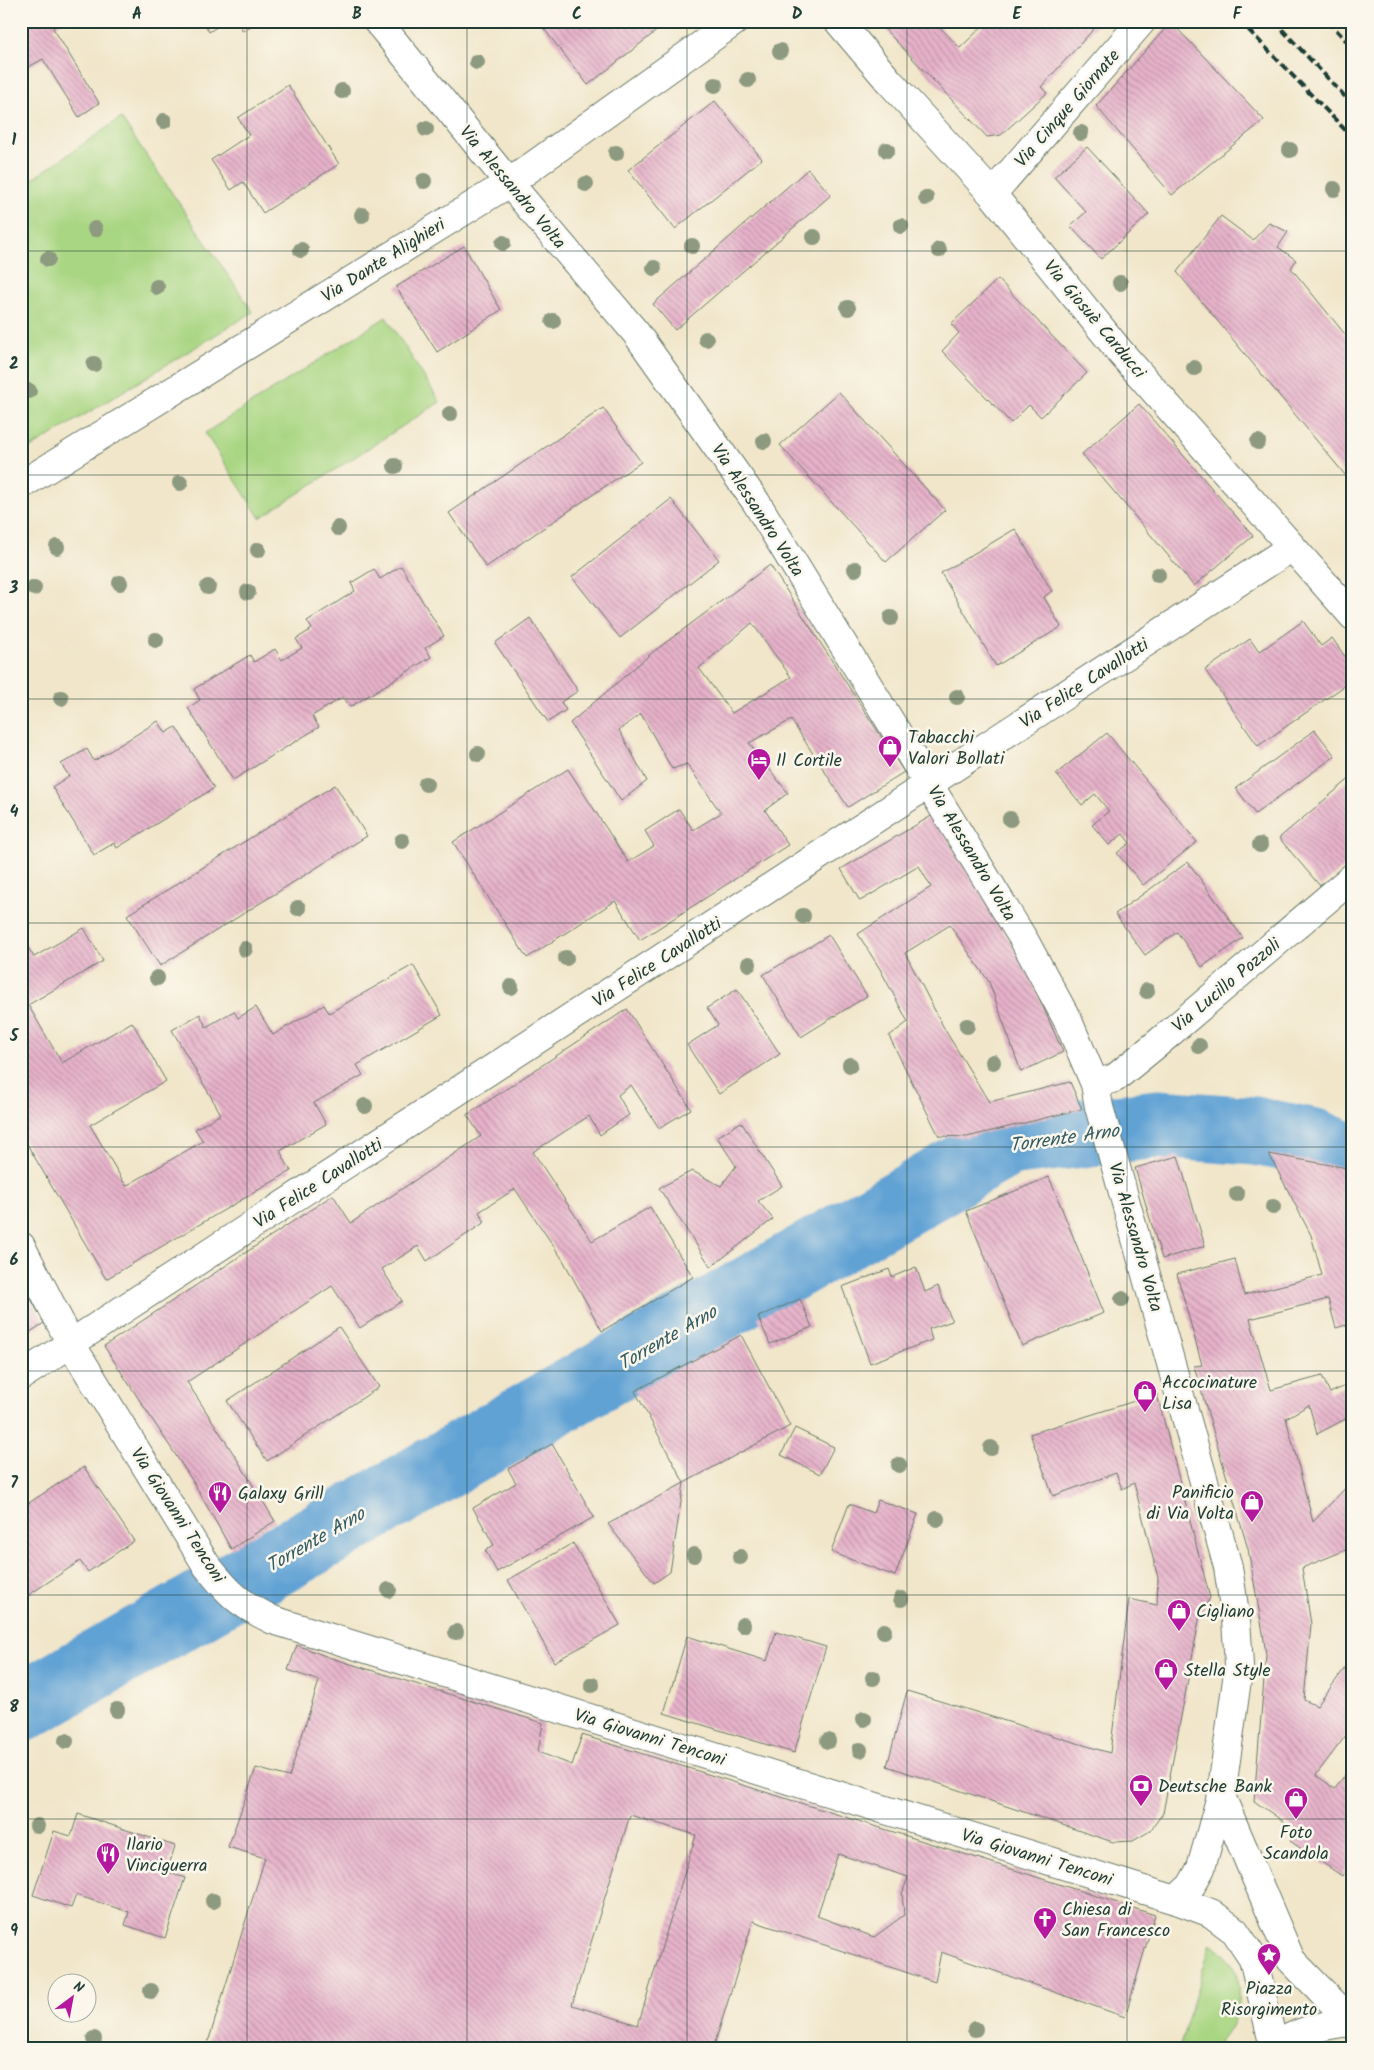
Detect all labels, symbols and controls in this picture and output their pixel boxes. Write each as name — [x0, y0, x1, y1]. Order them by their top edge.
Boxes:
text: A — [132, 2, 142, 27]
text: B — [352, 2, 362, 27]
text: C — [572, 2, 582, 27]
text: D — [792, 2, 803, 27]
text: E — [1013, 2, 1023, 27]
text: F — [1233, 2, 1243, 27]
street label: Via Cinque Giornate — [1008, 43, 1128, 175]
street label: Via Alessandro Volta — [451, 120, 573, 256]
text: 1 — [12, 128, 17, 153]
street label: Via Dante Alighieri — [316, 211, 452, 311]
street label: Via Giosuè Carducci — [1035, 254, 1153, 386]
text: 2 — [9, 352, 19, 377]
street label: Via Alessandro Volta — [703, 438, 811, 583]
text: 3 — [9, 576, 19, 601]
street label: Via Felice Cavallotti — [1014, 631, 1156, 737]
place label: Tabacchi Valori Bollati — [908, 724, 1005, 774]
shop icon: Tabacchi Valori Bollati — [877, 734, 903, 768]
hotel icon: Il Cortile — [746, 747, 772, 781]
place label: Il Cortile — [776, 747, 842, 776]
street label: Via Alessandro Volta — [919, 780, 1023, 927]
text: 4 — [10, 800, 19, 825]
street label: Via Felice Cavallotti — [587, 910, 729, 1016]
street label: Via Lucillo Pozzoli — [1166, 931, 1289, 1041]
text: 5 — [9, 1024, 20, 1049]
water label: Torrente Arno — [1008, 1116, 1122, 1161]
street label: Via Felice Cavallotti — [248, 1131, 390, 1237]
street label: Via Alessandro Volta — [1099, 1159, 1170, 1316]
text: 6 — [10, 1248, 19, 1273]
water label: Torrente Arno — [613, 1298, 724, 1379]
place label: Accocinature Lisa — [1162, 1369, 1257, 1419]
shop icon: Accocinature Lisa — [1132, 1379, 1158, 1413]
street label: Via Giovanni Tenconi — [122, 1442, 232, 1590]
text: 7 — [10, 1471, 18, 1496]
place label: Panificio di Via Volta — [1146, 1479, 1234, 1529]
restaurant icon: Galaxy Grill — [207, 1480, 233, 1514]
place label: Galaxy Grill — [238, 1480, 324, 1509]
shop icon: Panificio di Via Volta — [1239, 1489, 1265, 1523]
water label: Torrente Arno — [261, 1500, 372, 1581]
shop icon: Cigliano — [1166, 1598, 1192, 1632]
place label: Cigliano — [1196, 1598, 1255, 1627]
shop icon: Stella Style — [1153, 1657, 1179, 1691]
place label: Stella Style — [1184, 1657, 1271, 1686]
text: 8 — [9, 1695, 19, 1720]
street label: Via Giovanni Tenconi — [570, 1702, 730, 1775]
bank icon: Deutsche Bank — [1128, 1773, 1154, 1807]
place label: Deutsche Bank — [1158, 1773, 1272, 1802]
shop icon: Foto Scandola — [1283, 1786, 1309, 1820]
place label: Foto Scandola — [1263, 1819, 1329, 1869]
street label: Via Giovanni Tenconi — [957, 1822, 1117, 1895]
place label: Ilario Vinciguerra — [126, 1831, 207, 1881]
restaurant icon: Ilario Vinciguerra — [95, 1841, 121, 1875]
place label: Chiesa di San Francesco — [1062, 1896, 1170, 1946]
church icon: Chiesa di San Francesco — [1032, 1906, 1058, 1940]
text: 9 — [10, 1919, 18, 1944]
place icon: Piazza Risorgimento — [1256, 1942, 1282, 1976]
north arrow — [48, 1972, 98, 2022]
place label: Piazza Risorgimento — [1221, 1975, 1317, 2025]
text: N — [69, 1976, 88, 2000]

